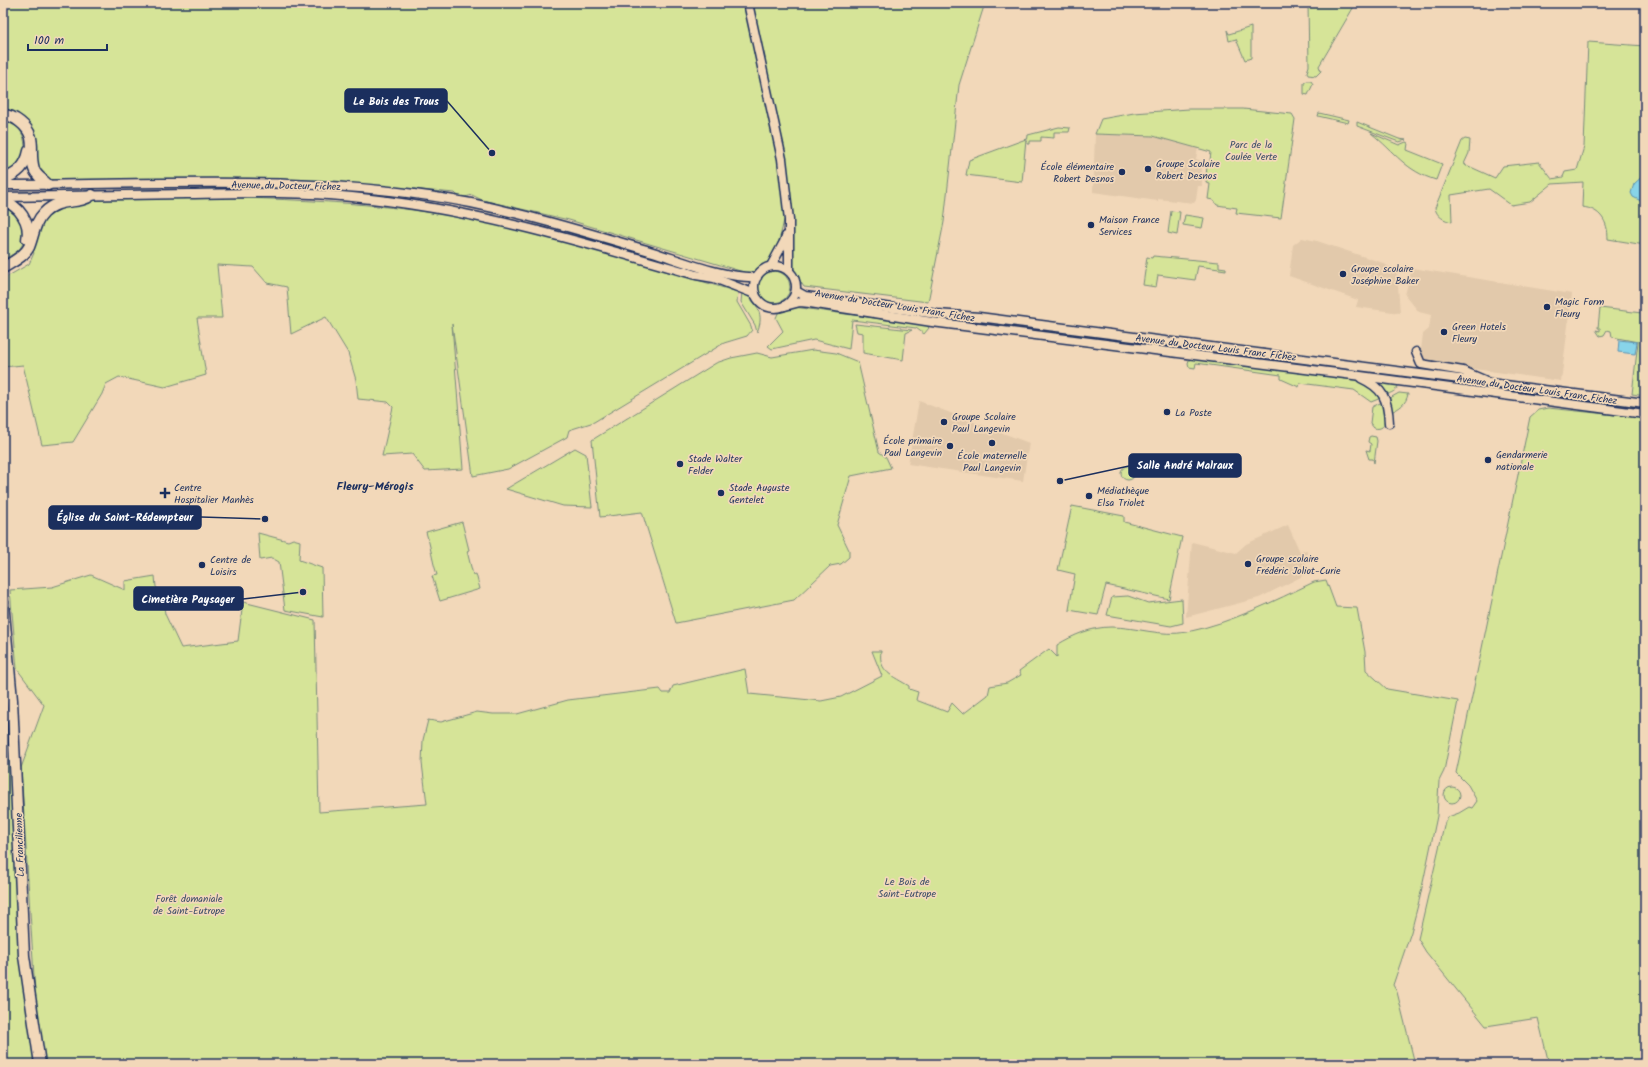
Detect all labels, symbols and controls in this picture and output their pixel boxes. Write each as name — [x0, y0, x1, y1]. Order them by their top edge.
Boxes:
scale bar — [28, 26, 107, 52]
text: 100 m — [34, 31, 65, 50]
callout: Le Bois des Trous — [345, 89, 447, 112]
text: Le Bois des Trous — [353, 93, 440, 111]
park label: Parc de la Coulée Verte — [1225, 137, 1278, 165]
place label: Groupe Scolaire Robert Desnos — [1156, 156, 1220, 184]
place label: École élémentaire Robert Desnos — [1040, 159, 1115, 187]
marker: Groupe Scolaire Robert Desnos — [1143, 164, 1153, 174]
marker: École élémentaire Robert Desnos — [1117, 167, 1127, 177]
street label: Avenue du Docteur Fichez — [231, 177, 341, 195]
place label: Maison France Services — [1099, 212, 1160, 240]
marker: Maison France Services — [1086, 220, 1096, 230]
place label: Groupe scolaire Joséphine Baker — [1351, 261, 1419, 289]
marker: Groupe scolaire Joséphine Baker — [1338, 269, 1348, 279]
street label: Avenue du Docteur Louis Franc Fichez — [814, 285, 977, 327]
place label: Magic Form Fleury — [1555, 294, 1604, 322]
marker: Magic Form Fleury — [1542, 302, 1552, 312]
place label: Green Hotels Fleury — [1452, 319, 1507, 347]
marker: Green Hotels Fleury — [1439, 327, 1449, 337]
street label: Avenue du Docteur Louis Franc Fichez — [1135, 330, 1298, 366]
street label: Avenue du Docteur Louis Franc Fichez — [1456, 371, 1619, 409]
place label: La Poste — [1175, 405, 1212, 421]
marker: La Poste — [1162, 407, 1172, 417]
place label: Groupe Scolaire Paul Langevin — [952, 409, 1016, 437]
marker: Groupe Scolaire Paul Langevin — [939, 417, 949, 427]
place label: École primaire Paul Langevin — [883, 433, 942, 461]
marker: École maternelle Paul Langevin — [987, 438, 997, 448]
marker: École primaire Paul Langevin — [945, 441, 955, 451]
place label: Gendarmerie nationale — [1496, 447, 1548, 475]
place label: École maternelle Paul Langevin — [957, 448, 1027, 476]
place label: Stade Walter Felder — [688, 451, 743, 479]
callout: Salle André Malraux — [1129, 454, 1241, 477]
marker: Gendarmerie nationale — [1483, 455, 1493, 465]
text: Salle André Malraux — [1137, 457, 1234, 475]
marker: Stade Walter Felder — [675, 459, 685, 469]
district label: Fleury-Mérogis — [336, 477, 414, 496]
place label: Centre Hospitalier Manhès — [174, 480, 255, 508]
place label: Stade Auguste Gentelet — [729, 480, 790, 508]
place label: Médiathèque Elsa Triolet — [1097, 483, 1149, 511]
marker: Centre Hospitalier Manhès — [159, 487, 171, 499]
marker: Stade Auguste Gentelet — [716, 488, 726, 498]
marker: Médiathèque Elsa Triolet — [1084, 491, 1094, 501]
callout: Église du Saint-Rédempteur — [49, 506, 201, 529]
text: Église du Saint-Rédempteur — [57, 509, 194, 527]
place label: Groupe scolaire Frédéric Joliot-Curie — [1256, 551, 1341, 579]
place label: Centre de Loisirs — [210, 552, 251, 580]
marker: Groupe scolaire Frédéric Joliot-Curie — [1243, 559, 1253, 569]
marker: Centre de Loisirs — [197, 560, 207, 570]
callout: Cimetière Paysager — [134, 587, 243, 610]
text: Cimetière Paysager — [141, 591, 236, 609]
street label: La Francilienne — [11, 812, 29, 877]
park label: Le Bois de Saint-Eutrope — [878, 874, 936, 902]
park label: Forêt domaniale de Saint-Eutrope — [153, 891, 225, 919]

